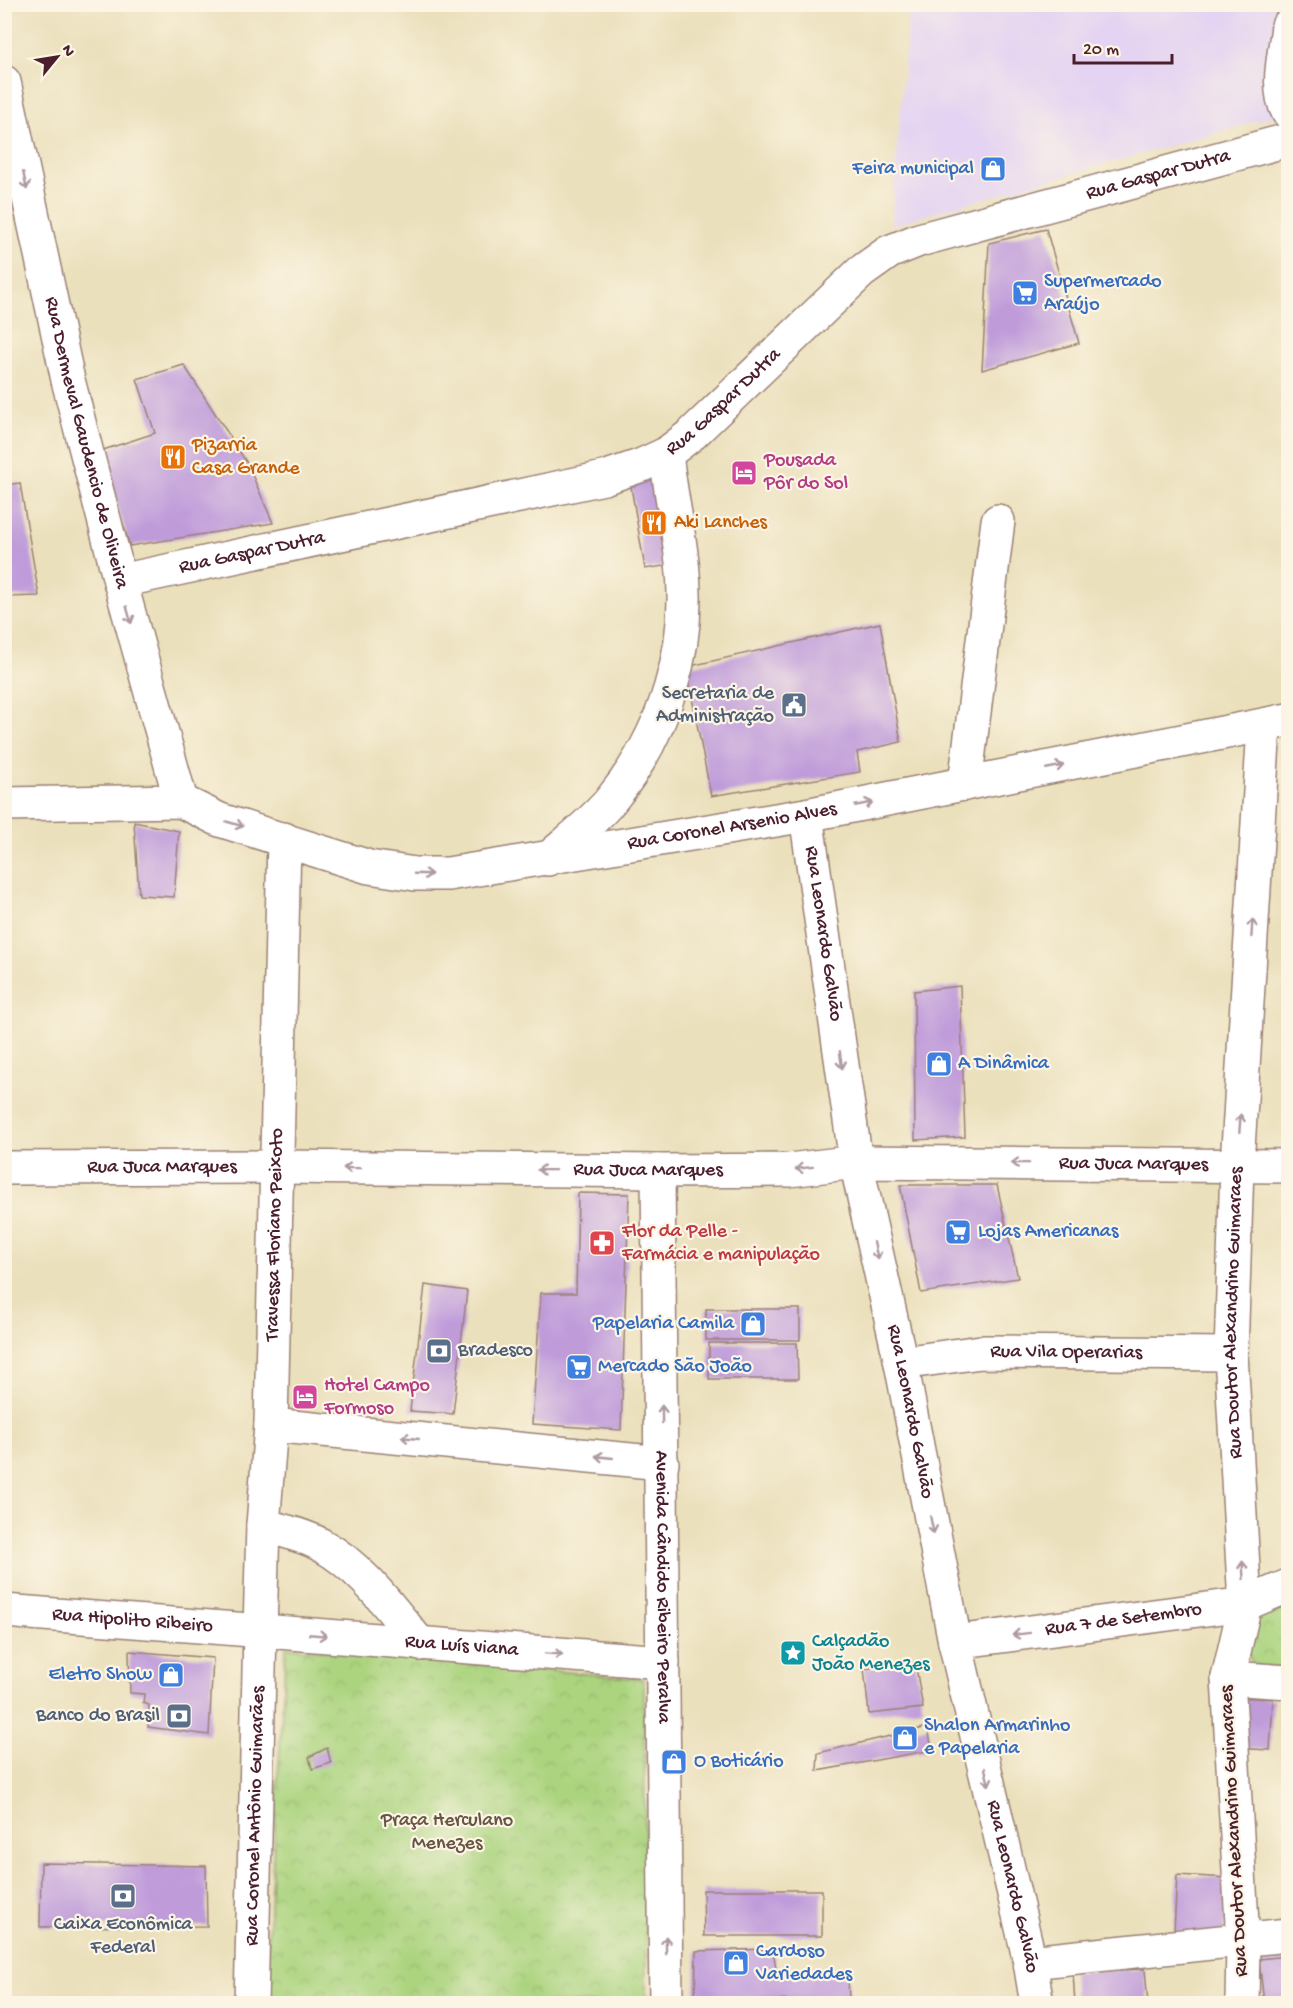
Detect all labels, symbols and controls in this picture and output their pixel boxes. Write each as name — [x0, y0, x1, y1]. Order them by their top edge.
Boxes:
north arrow — [27, 27, 87, 87]
scale bar — [1074, 27, 1172, 65]
text: 20 m — [1083, 40, 1119, 61]
text: N — [56, 42, 78, 61]
street label: Rua Gaspar Dutra — [1084, 144, 1234, 206]
shop icon: Feira municipal — [978, 154, 1008, 184]
place label: Feira municipal — [851, 158, 974, 181]
one-way arrow — [20, 171, 32, 190]
place label: Supermercado Araújo — [1044, 271, 1162, 317]
supermarket icon: Supermercado Araújo — [1010, 278, 1040, 308]
street label: Rua Dermeval Gaudencio de Oliveira — [39, 295, 133, 592]
street label: Rua Gaspar Dutra — [662, 343, 787, 461]
place label: Pizarria Casa Grande — [191, 435, 300, 481]
restaurant icon: Pizarria Casa Grande — [158, 442, 188, 472]
place label: Pousada Pôr do Sol — [763, 450, 848, 496]
hotel icon: Pousada Pôr do Sol — [729, 458, 759, 488]
restaurant icon: Aki Lanches — [639, 508, 669, 538]
place label: Aki Lanches — [674, 512, 768, 535]
street label: Rua Gaspar Dutra — [177, 526, 328, 580]
one-way arrow — [124, 605, 135, 624]
place label: Secretaria de Administração — [656, 683, 775, 729]
public building icon: Secretaria de Administração — [779, 690, 809, 720]
one-way arrow — [1045, 761, 1065, 772]
street label: Rua Coronel Arsenio Alves — [626, 798, 839, 856]
one-way arrow — [854, 798, 873, 809]
one-way arrow — [225, 819, 244, 830]
street label: Rua Leonardo Galvão — [799, 845, 847, 1023]
one-way arrow — [413, 868, 432, 880]
one-way arrow — [1246, 919, 1257, 939]
one-way arrow — [836, 1049, 847, 1069]
shop icon: A Dinâmica — [924, 1049, 954, 1079]
place label: A Dinâmica — [958, 1053, 1050, 1076]
one-way arrow — [1234, 1114, 1245, 1134]
street label: Travessa Floriano Peixoto — [261, 1128, 289, 1342]
street label: Rua Juca Marques — [1059, 1152, 1209, 1177]
street label: Rua Juca Marques — [87, 1156, 237, 1179]
one-way arrow — [1011, 1157, 1031, 1169]
street label: Rua Juca Marques — [573, 1159, 723, 1183]
one-way arrow — [342, 1162, 362, 1174]
one-way arrow — [795, 1163, 815, 1174]
one-way arrow — [537, 1164, 557, 1175]
street label: Rua Doutor Alexandrino Guimaraes — [1219, 1166, 1248, 1459]
supermarket icon: Lojas Americanas — [943, 1217, 973, 1247]
place label: Flor da Pelle - Farmácia e manipulação — [621, 1221, 820, 1267]
place label: Lojas Americanas — [978, 1221, 1119, 1244]
pharmacy icon: Flor da Pelle - Farmácia e manipulação — [587, 1228, 617, 1258]
one-way arrow — [871, 1242, 883, 1261]
shop icon: Papelaria Camila — [738, 1309, 768, 1339]
place label: Papelaria Camila — [592, 1313, 735, 1336]
street label: Rua Leonardo Galvão — [881, 1322, 938, 1501]
bank icon: Bradesco — [424, 1336, 454, 1366]
place label: Bradesco — [457, 1340, 533, 1363]
street label: Rua Vila Operarias — [990, 1341, 1143, 1365]
supermarket icon: Mercado São João — [564, 1352, 594, 1382]
place label: Mercado São João — [598, 1356, 752, 1379]
place label: Hotel Campo Formoso — [323, 1375, 430, 1421]
hotel icon: Hotel Campo Formoso — [290, 1382, 320, 1412]
one-way arrow — [656, 1405, 667, 1425]
one-way arrow — [400, 1432, 420, 1443]
street label: Avenida Cândido Ribeiro Peralva — [649, 1450, 675, 1724]
one-way arrow — [595, 1451, 614, 1462]
one-way arrow — [927, 1514, 938, 1534]
one-way arrow — [1238, 1560, 1249, 1580]
street label: Rua 7 de Setembro — [1044, 1598, 1203, 1642]
street label: Rua Hipolito Ribeiro — [51, 1603, 214, 1639]
one-way arrow — [1011, 1628, 1031, 1639]
one-way arrow — [307, 1630, 327, 1641]
street label: Rua Luís viana — [404, 1631, 520, 1662]
place label: Calçadão João Menezes — [812, 1631, 930, 1677]
place icon: Calçadão João Menezes — [778, 1638, 808, 1668]
one-way arrow — [544, 1648, 564, 1659]
shop icon: Eletro Show — [156, 1660, 186, 1690]
place label: Eletro Show — [49, 1664, 152, 1687]
street label: Rua Doutor Alexandrino Guimaraes — [1216, 1684, 1254, 1977]
street label: Rua Coronel Antônio Guimarães — [241, 1685, 270, 1946]
bank icon: Banco do Brasil — [164, 1701, 194, 1731]
place label: Banco do Brasil — [35, 1705, 160, 1728]
place label: Shalon Armarinho e Papelaria — [924, 1715, 1070, 1761]
shop icon: Shalon Armarinho e Papelaria — [890, 1723, 920, 1753]
shop icon: O Boticário — [659, 1747, 689, 1777]
place label: O Boticário — [694, 1751, 784, 1774]
one-way arrow — [981, 1767, 993, 1786]
street label: Rua Leonardo Galvão — [981, 1798, 1043, 1975]
park label: Praça Herculano Menezes — [380, 1810, 513, 1856]
bank icon: Caixa Econômica Federal — [108, 1881, 138, 1911]
place label: Caixa Econômica Federal — [54, 1914, 193, 1960]
one-way arrow — [660, 1936, 672, 1956]
place label: Cardoso Variedades — [755, 1941, 853, 1987]
shop icon: Cardoso Variedades — [721, 1948, 751, 1978]

